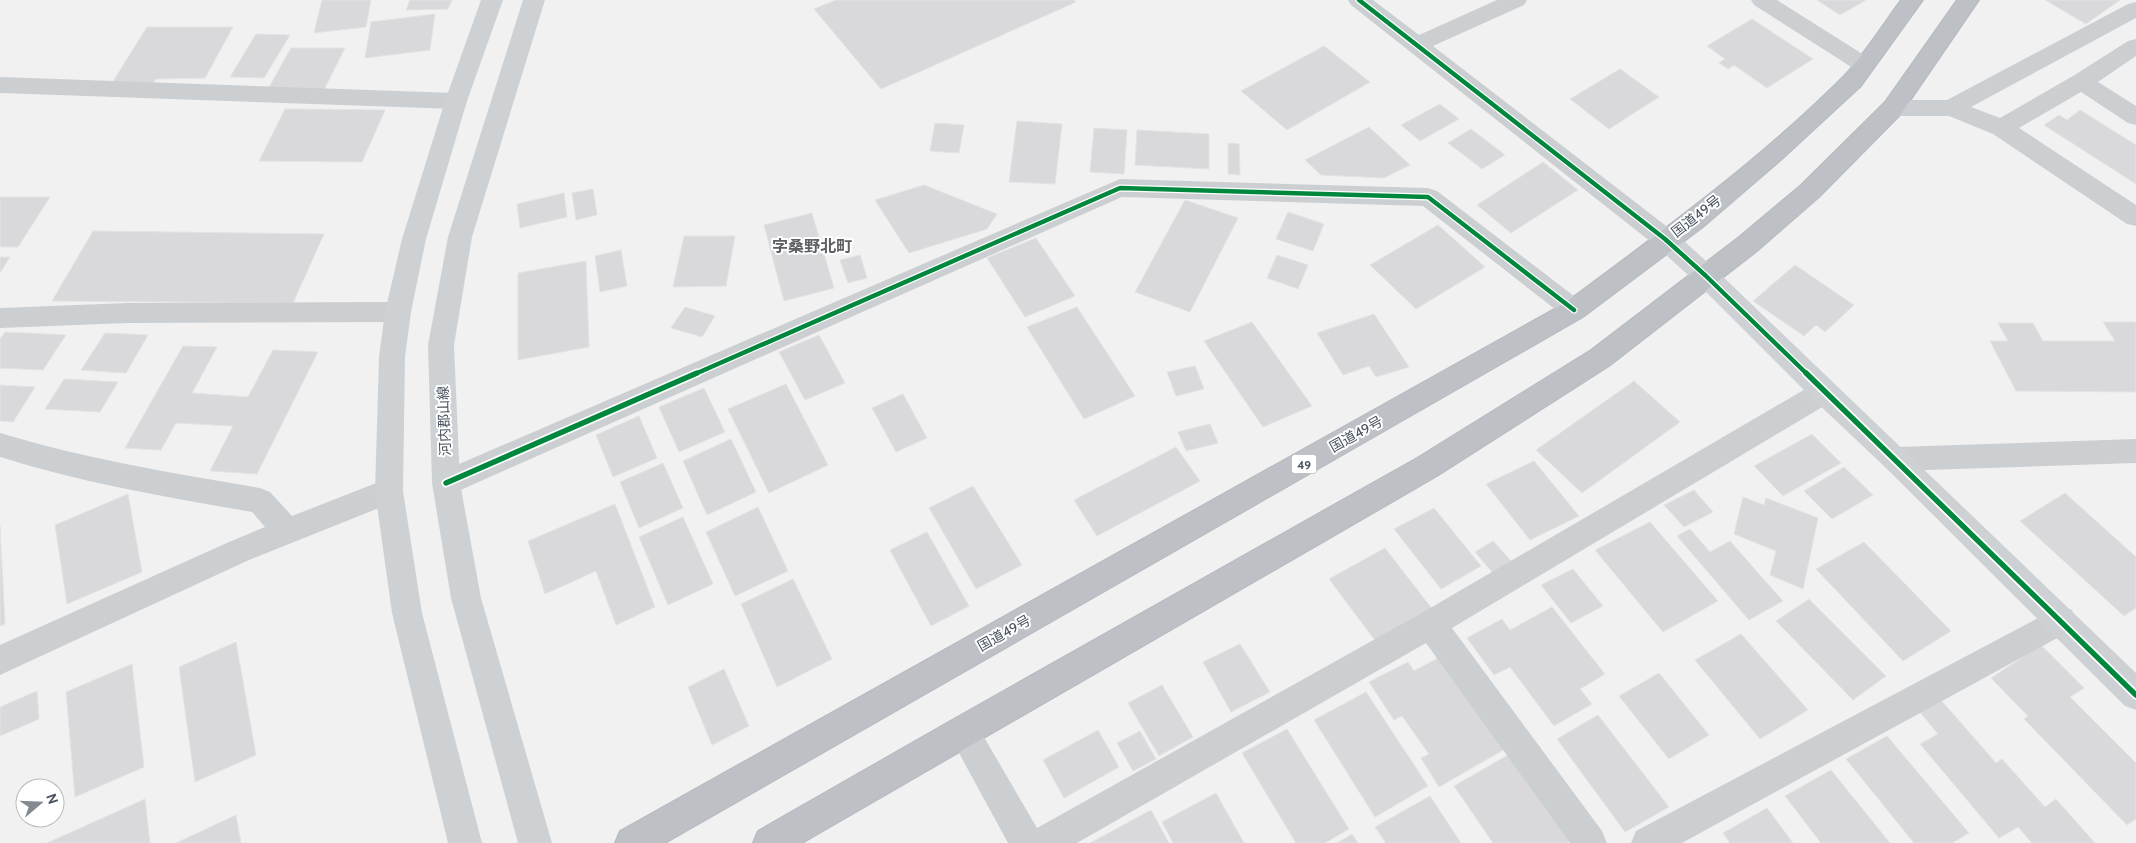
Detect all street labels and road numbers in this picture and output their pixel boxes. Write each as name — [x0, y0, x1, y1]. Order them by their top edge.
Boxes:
street label: 国道49号 — [1668, 191, 1724, 241]
street label: 河内郡山線 — [434, 386, 454, 456]
street label: 国道49号 — [1326, 412, 1386, 456]
road number: 49 — [1292, 454, 1316, 474]
street label: 国道49号 — [974, 611, 1034, 655]

